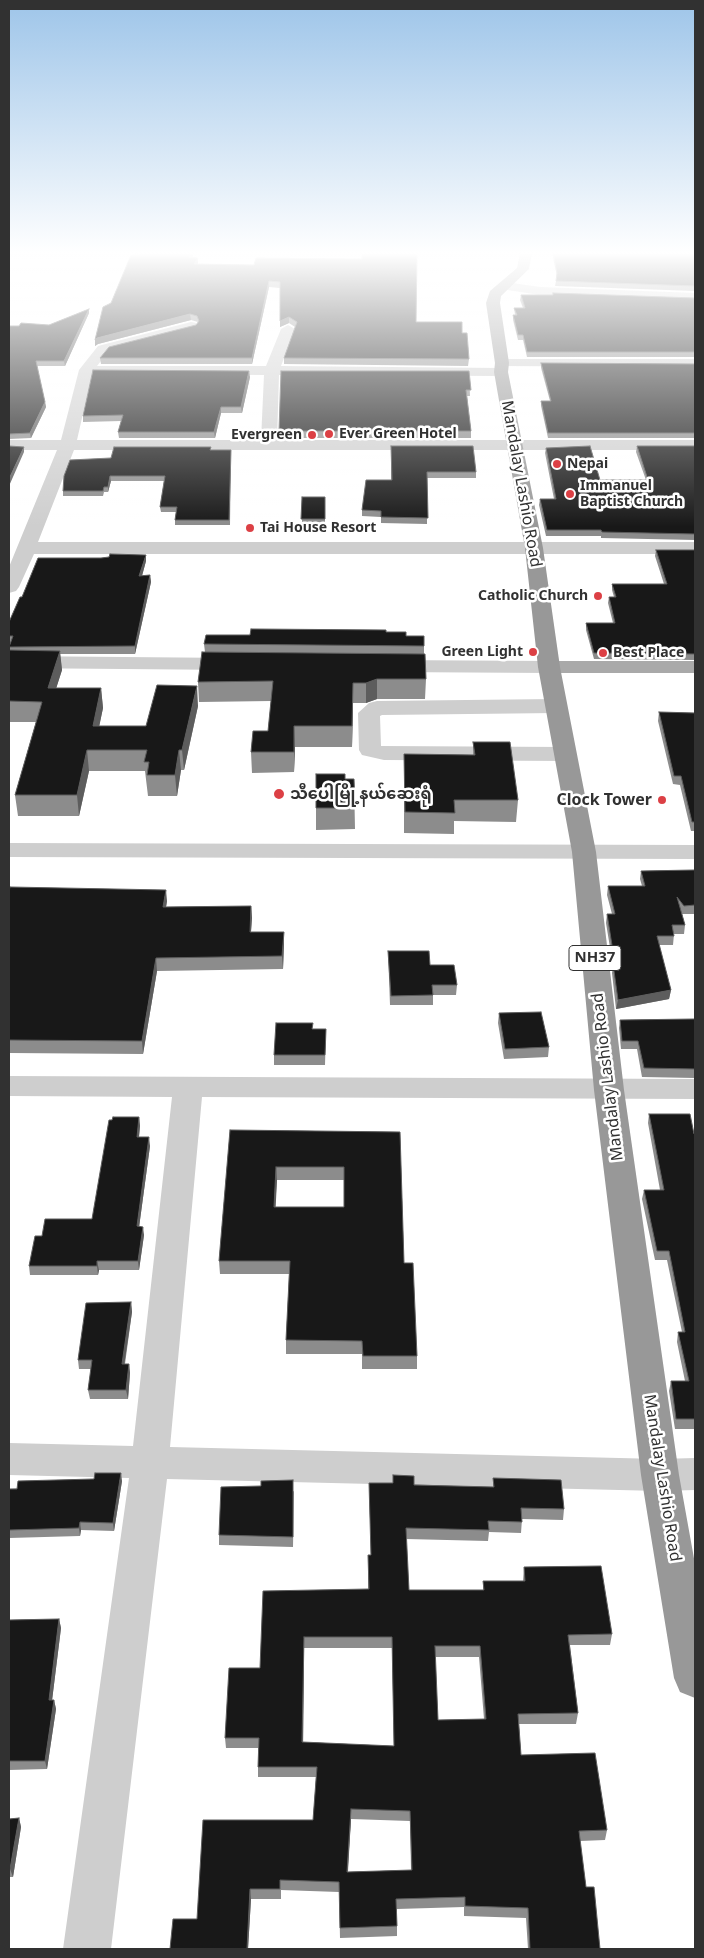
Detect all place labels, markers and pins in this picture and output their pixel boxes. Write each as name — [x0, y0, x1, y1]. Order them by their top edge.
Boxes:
place label: Ever Green Hotel — [339, 426, 457, 442]
place label: Evergreen — [231, 427, 302, 443]
marker: Ever Green Hotel — [323, 428, 335, 440]
marker: Evergreen — [306, 429, 318, 441]
place label: Nepai — [567, 456, 608, 472]
marker: Nepai — [551, 458, 563, 470]
place label: Immanuel Baptist Church — [580, 478, 683, 511]
marker: Immanuel Baptist Church — [564, 488, 576, 500]
place label: Tai House Resort — [260, 520, 376, 536]
marker: Tai House Resort — [244, 522, 256, 534]
place label: Catholic Church — [478, 588, 588, 604]
marker: Catholic Church — [592, 590, 604, 602]
place label: Green Light — [441, 644, 523, 660]
place label: Best Place — [613, 645, 684, 661]
marker: Green Light — [527, 646, 539, 658]
marker: Best Place — [597, 647, 609, 659]
place label: သီပေါမြို့နယ်ဆေးရုံ — [290, 784, 432, 804]
marker: သီပေါမြို့နယ်ဆေးရုံ — [272, 787, 286, 801]
place label: Clock Tower — [556, 790, 652, 810]
marker: Clock Tower — [656, 794, 668, 806]

